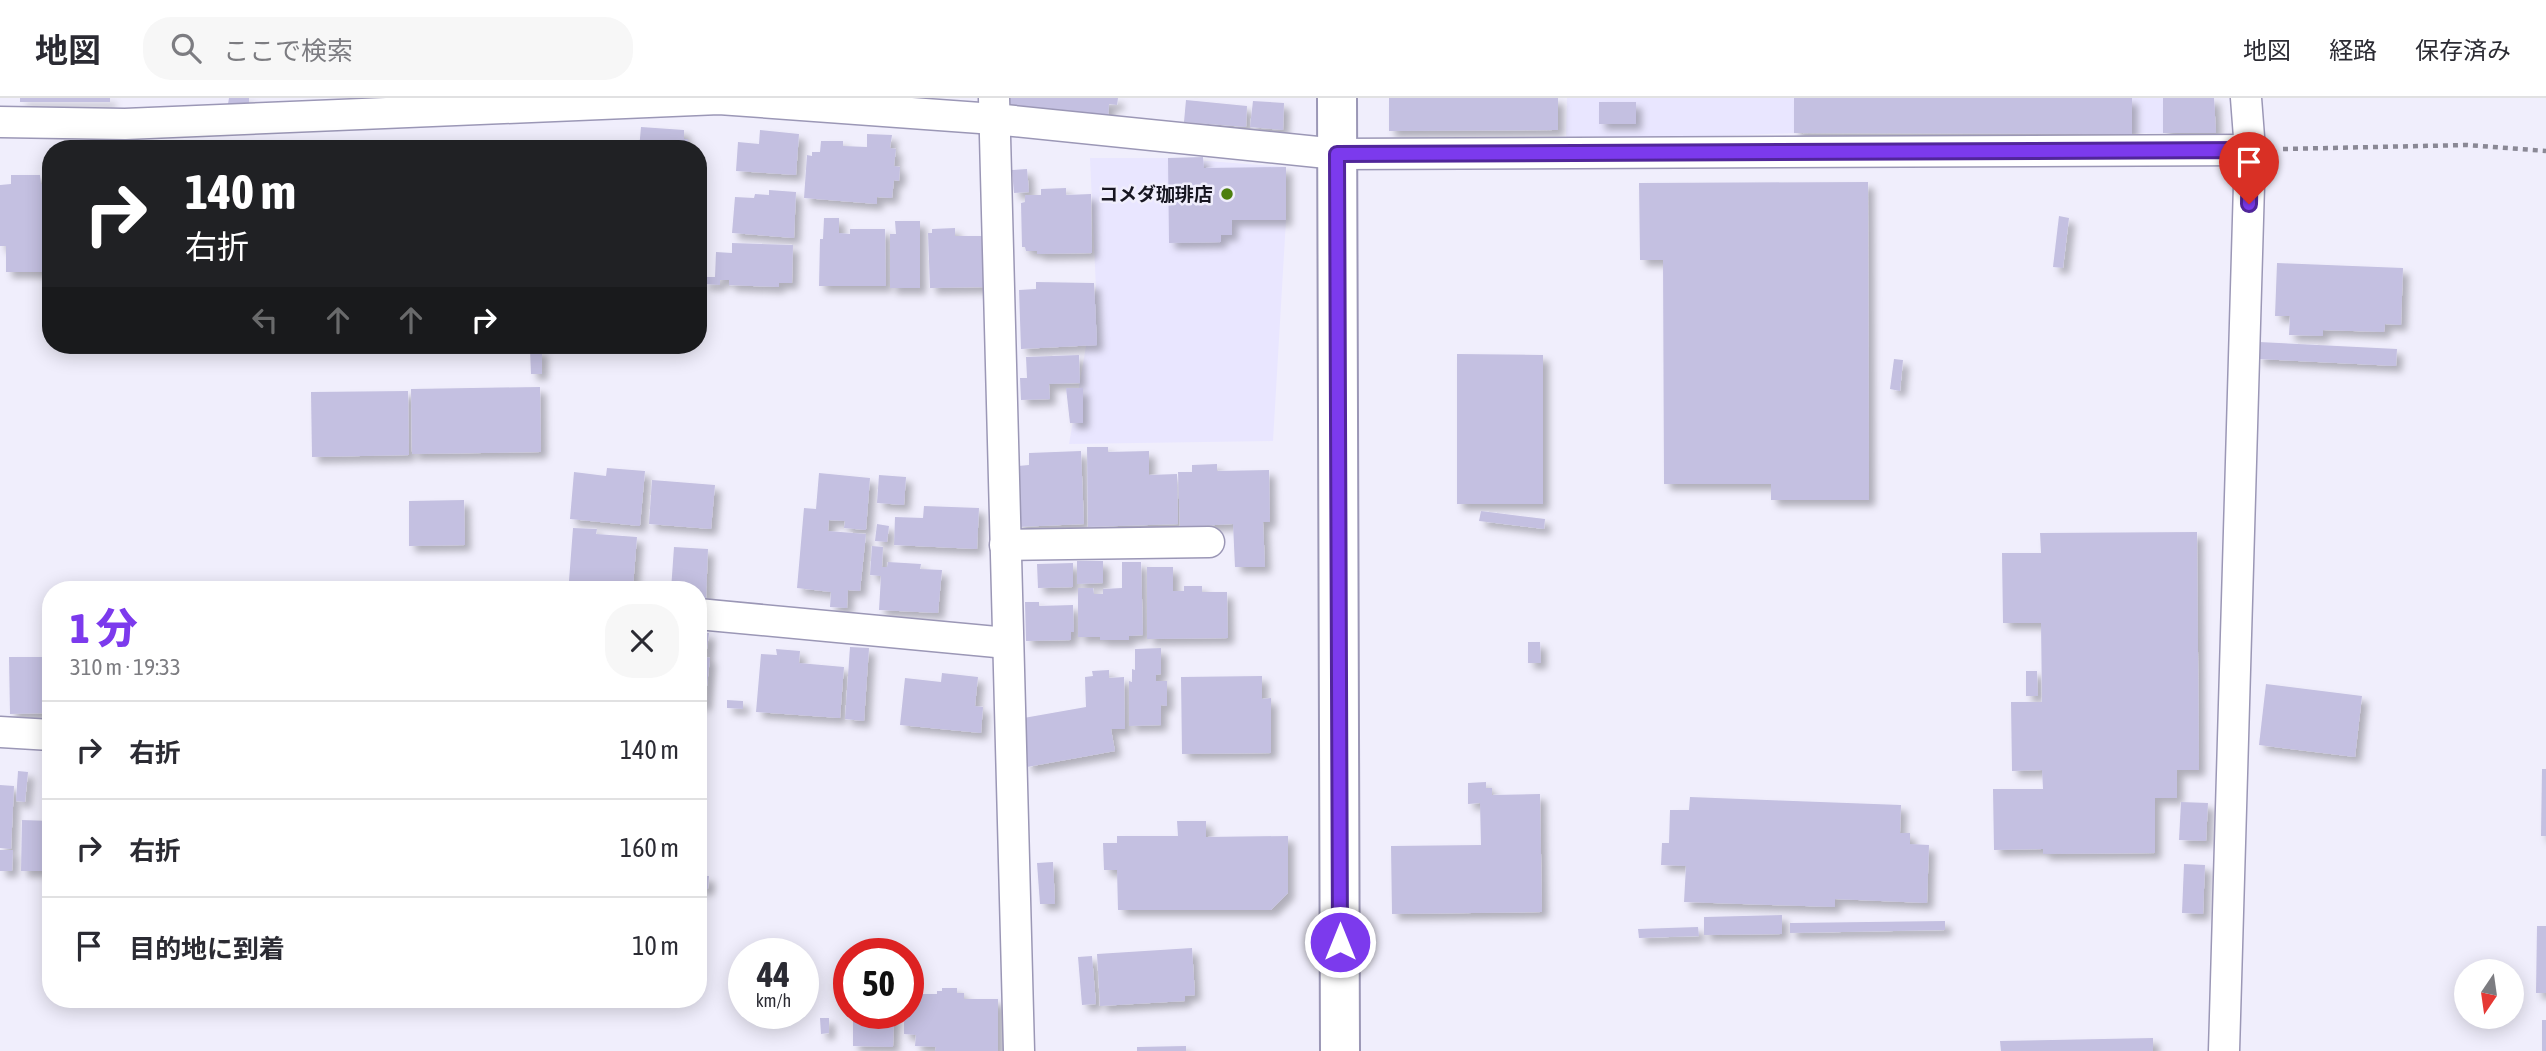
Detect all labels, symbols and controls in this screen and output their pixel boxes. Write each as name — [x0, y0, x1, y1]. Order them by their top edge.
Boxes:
search box — [143, 17, 633, 80]
icon: search — [167, 29, 205, 67]
text: 地図 — [35, 31, 101, 69]
text: ここで検索 — [223, 36, 353, 66]
text: 地図 — [2243, 37, 2291, 64]
text: 経路 — [2329, 37, 2377, 64]
text: 保存済み — [2415, 37, 2511, 64]
pin — [2219, 132, 2279, 204]
icon: arrive — [2230, 143, 2268, 181]
text: 140 m — [185, 163, 296, 219]
icon: right — [70, 168, 161, 259]
place label: コメダ珈琲店 — [1099, 183, 1213, 205]
marker: コメダ珈琲店 — [1219, 186, 1235, 202]
text: 右折 — [185, 228, 249, 265]
icon: left — [246, 301, 284, 339]
icon: ahead — [319, 301, 357, 339]
icon: ahead — [392, 301, 430, 339]
icon: right — [465, 301, 503, 339]
text: 1 分 — [70, 604, 138, 652]
button: close — [605, 604, 679, 678]
text: 310 m · 19:33 — [70, 654, 181, 680]
icon: right — [70, 731, 108, 769]
text: 140 m — [620, 735, 679, 765]
text: 右折 — [129, 738, 181, 768]
icon: right — [70, 829, 108, 867]
text: 160 m — [620, 833, 679, 863]
text: 右折 — [129, 836, 181, 866]
position arrow — [1303, 905, 1377, 979]
icon: arrive — [70, 927, 108, 965]
text: 10 m — [632, 931, 679, 961]
text: 目的地に到着 — [129, 934, 285, 964]
speed limit sign: 50 — [833, 938, 924, 1029]
text: 44 — [757, 954, 790, 994]
north arrow — [2454, 959, 2524, 1029]
map controls — [2454, 959, 2524, 1029]
text: km/h — [756, 990, 791, 1011]

